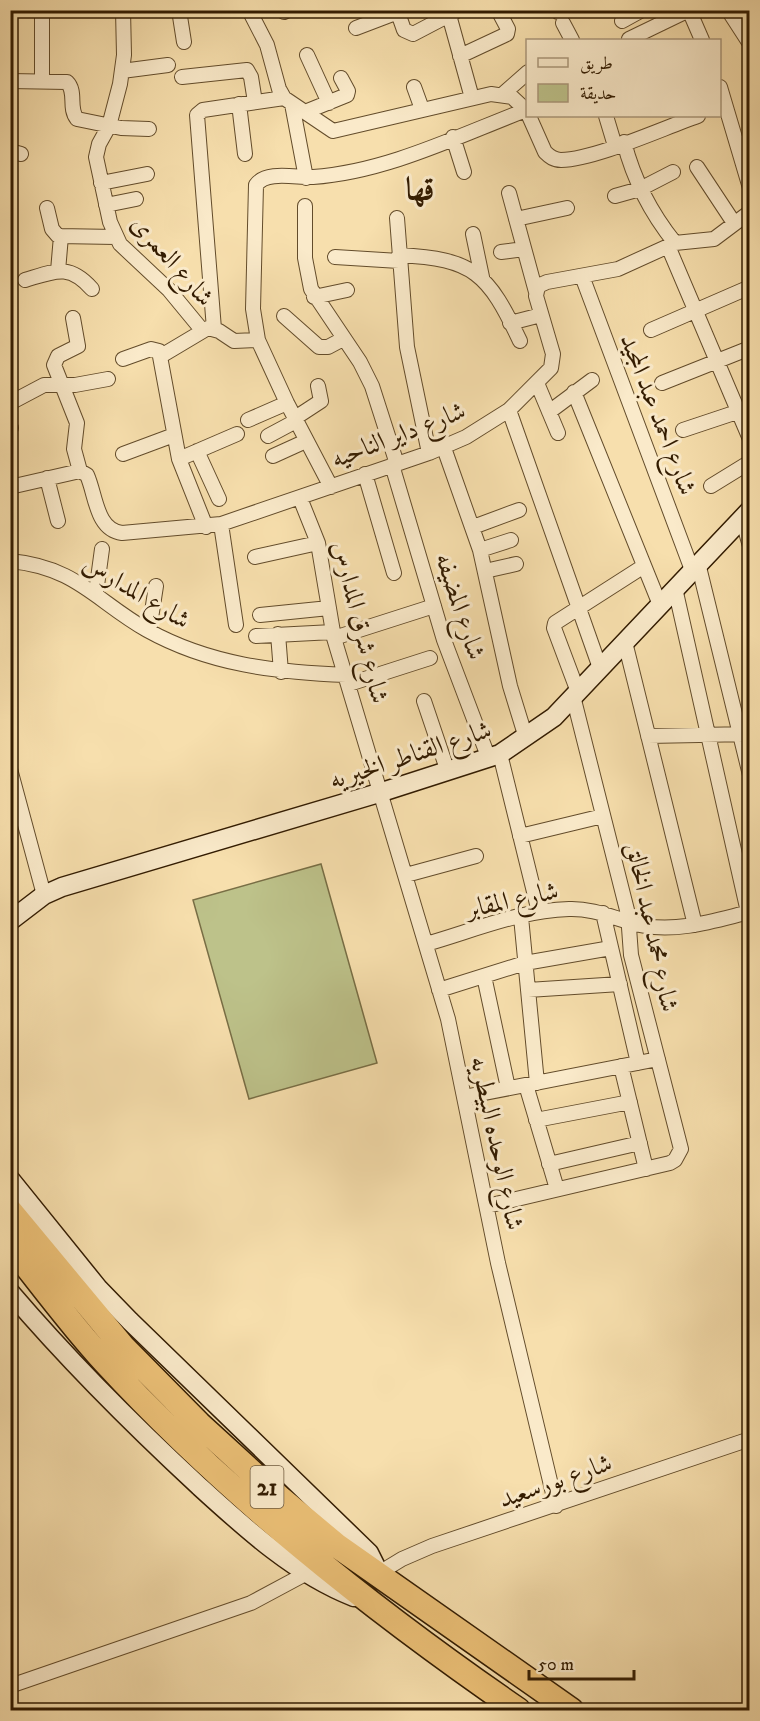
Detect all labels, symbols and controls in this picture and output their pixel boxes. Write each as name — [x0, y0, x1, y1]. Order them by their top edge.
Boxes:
legend — [526, 39, 721, 117]
text: طريق — [580, 53, 613, 75]
text: حديقة — [580, 83, 616, 105]
district label: قها — [405, 171, 435, 211]
street label: شارع العمرى — [120, 208, 221, 316]
street label: شارع احمد عبد المجيد — [608, 329, 704, 501]
street label: شارع داير الناحيه — [326, 395, 472, 480]
street label: شارع شرق المدارس — [320, 538, 396, 708]
street label: شارع المدارس — [74, 547, 196, 641]
street label: شارع المضيفه — [423, 549, 492, 665]
street label: شارع القناطر الخيريه — [325, 714, 497, 801]
street label: شارع محمد عبد الخالق — [614, 840, 686, 1016]
street label: شارع المقابر — [460, 875, 562, 931]
street label: شارع الوحده البيطريه — [458, 1053, 531, 1234]
street label: شارع بورسعيد — [494, 1447, 618, 1520]
road number: 21 — [250, 1466, 284, 1508]
scale bar — [529, 1643, 634, 1681]
text: 50 m — [538, 1654, 574, 1676]

